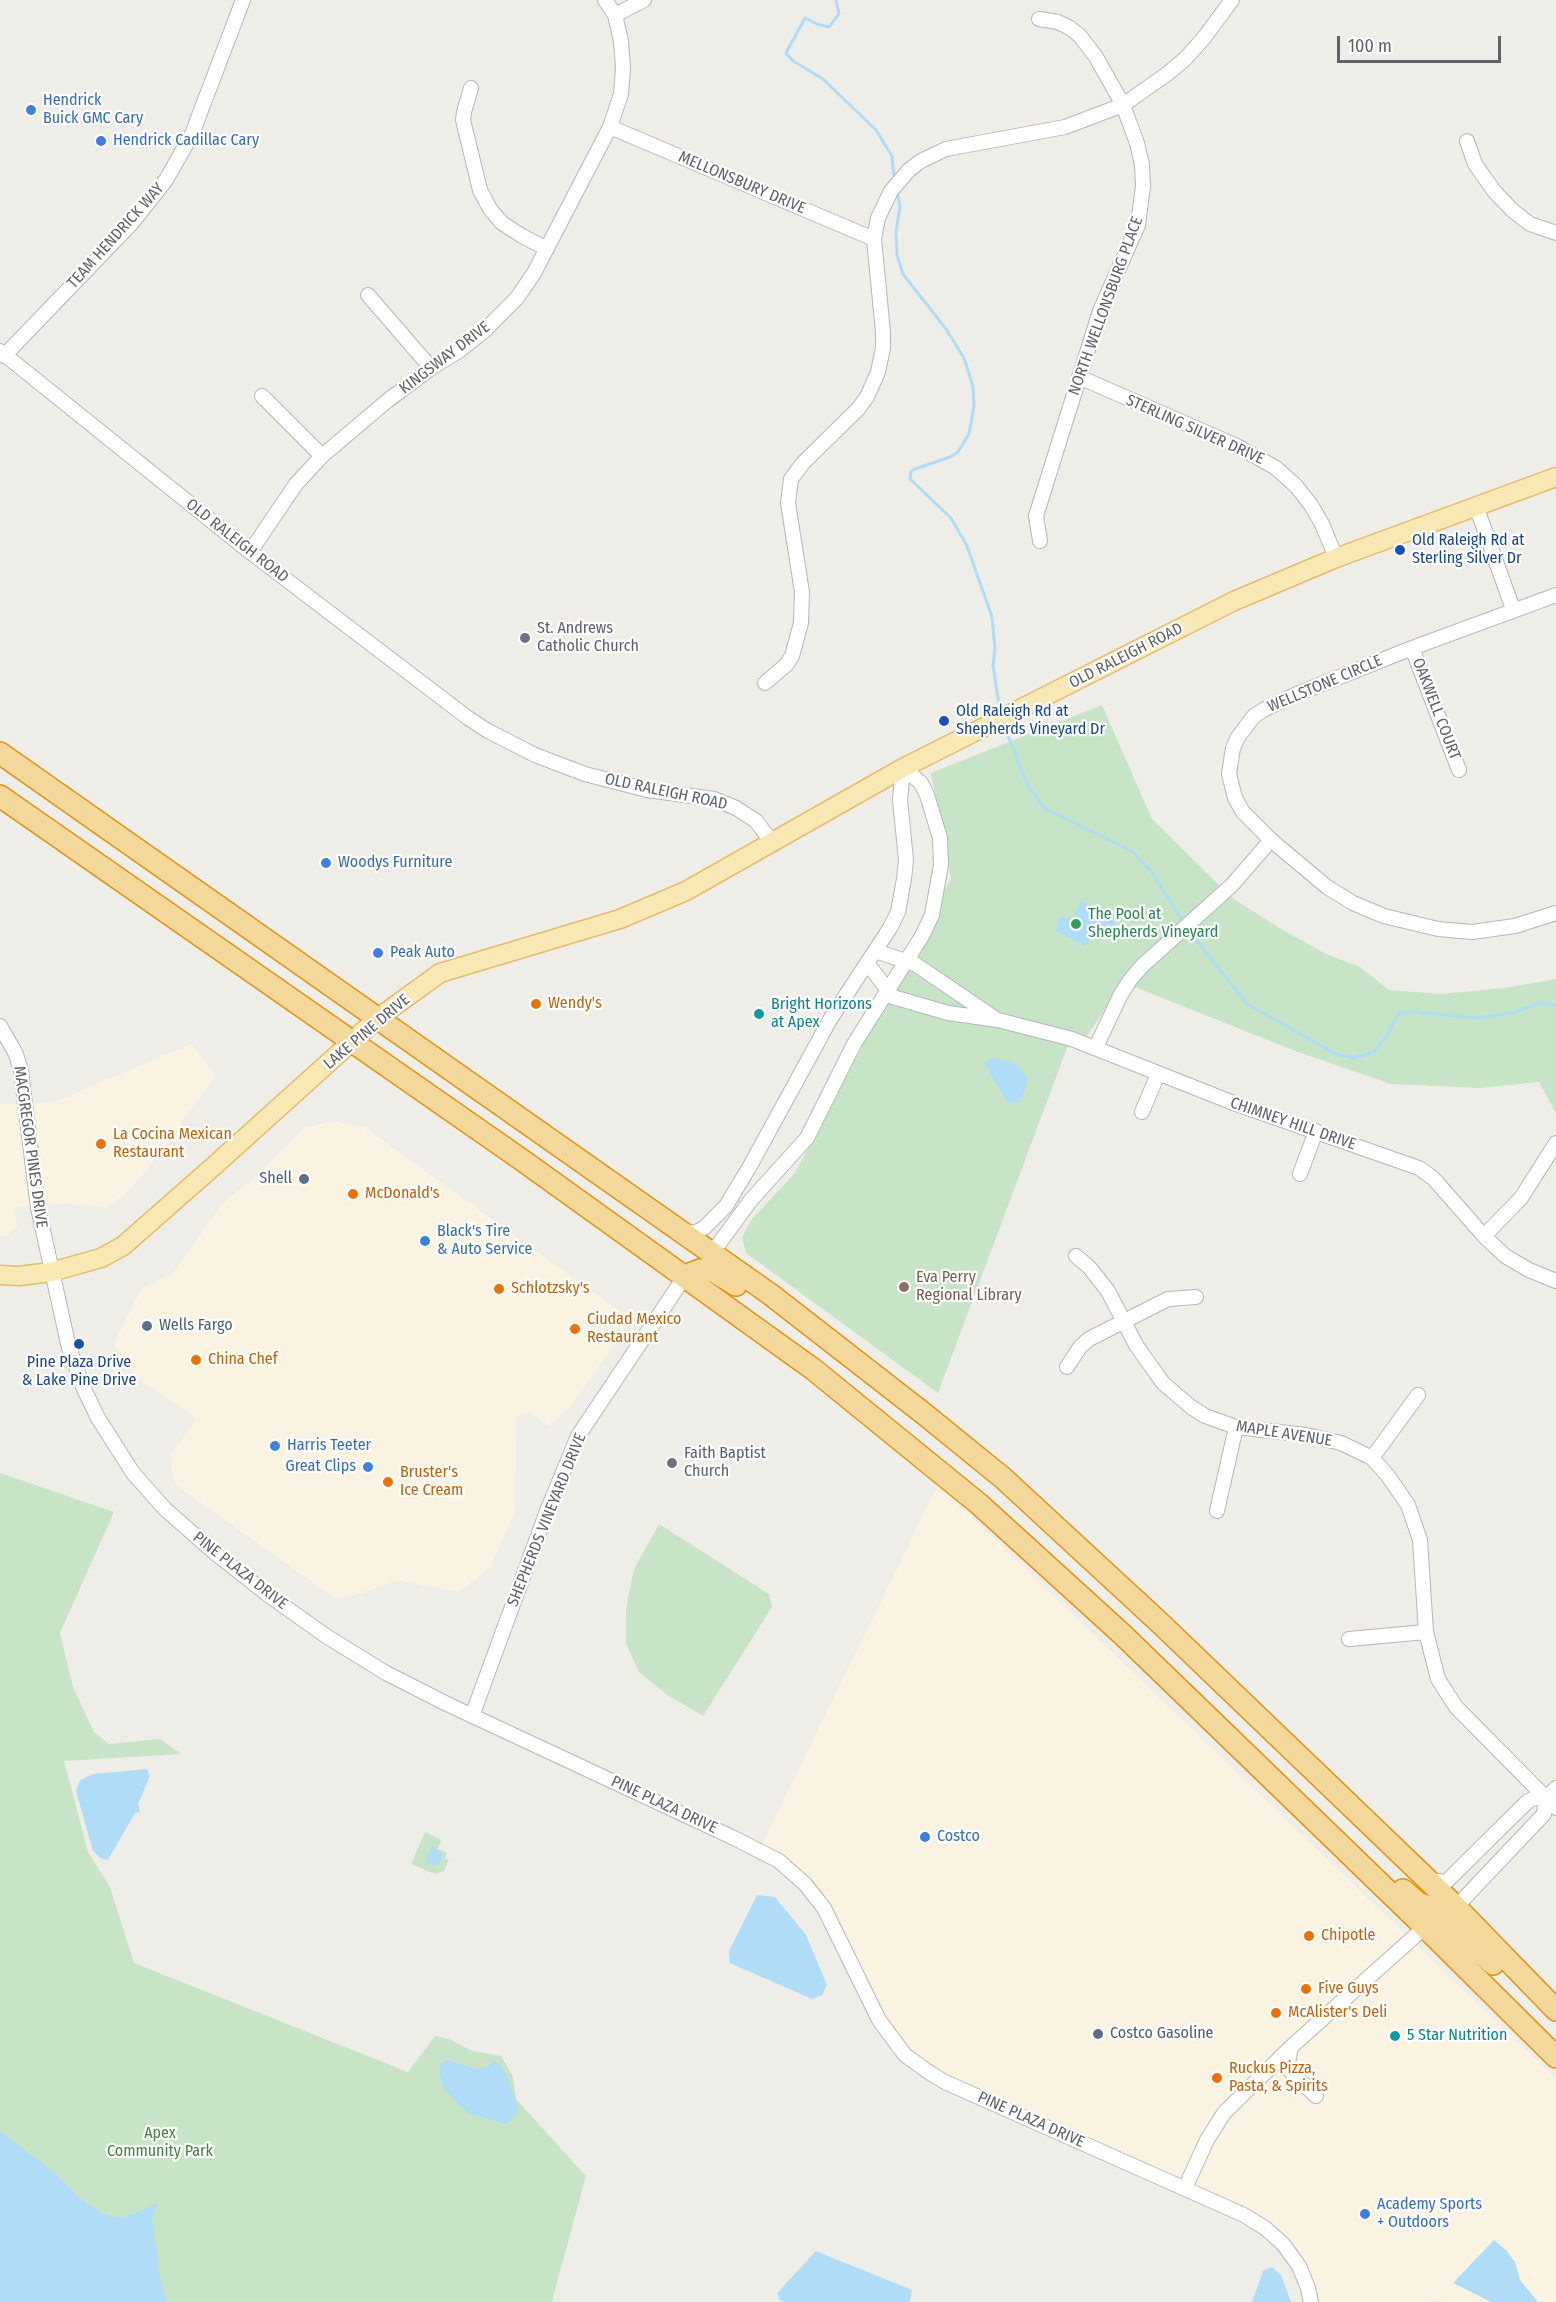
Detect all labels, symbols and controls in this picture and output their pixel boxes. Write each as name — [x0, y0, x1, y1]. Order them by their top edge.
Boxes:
scale bar — [1340, 24, 1504, 62]
text: 100 m — [1348, 35, 1392, 57]
place label: Hendrick Buick GMC Cary — [43, 91, 143, 129]
marker: Hendrick Buick GMC Cary — [24, 103, 38, 117]
place label: Hendrick Cadillac Cary — [113, 131, 259, 151]
marker: Hendrick Cadillac Cary — [94, 134, 108, 148]
street label: MELLONSBURY DRIVE — [676, 148, 808, 218]
street label: TEAM HENDRICK WAY — [64, 179, 168, 293]
street label: NORTH WELLONSBURG PLACE — [1065, 214, 1147, 398]
street label: KINGSWAY DRIVE — [396, 318, 494, 398]
street label: STERLING SILVER DRIVE — [1123, 391, 1267, 469]
street label: OLD RALEIGH ROAD — [182, 495, 292, 587]
place label: Old Raleigh Rd at Sterling Silver Dr — [1412, 531, 1524, 569]
marker: Old Raleigh Rd at Sterling Silver Dr — [1393, 543, 1407, 557]
place label: St. Andrews Catholic Church — [537, 619, 639, 657]
street label: OLD RALEIGH ROAD — [1066, 619, 1186, 693]
marker: St. Andrews Catholic Church — [518, 631, 532, 645]
street label: WELLSTONE CIRCLE — [1265, 651, 1385, 717]
street label: OAKWELL COURT — [1408, 655, 1464, 763]
place label: Old Raleigh Rd at Shepherds Vineyard Dr — [956, 702, 1105, 740]
marker: Old Raleigh Rd at Shepherds Vineyard Dr — [937, 714, 951, 728]
street label: OLD RALEIGH ROAD — [603, 770, 729, 814]
place label: Woodys Furniture — [338, 853, 452, 873]
marker: Woodys Furniture — [319, 856, 333, 870]
place label: The Pool at Shepherds Vineyard — [1088, 905, 1218, 943]
marker: The Pool at Shepherds Vineyard — [1069, 917, 1083, 931]
place label: Peak Auto — [390, 943, 455, 963]
marker: Peak Auto — [371, 946, 385, 960]
street label: LAKE PINE DRIVE — [320, 990, 414, 1074]
place label: Wendy's — [548, 994, 602, 1014]
place label: Bright Horizons at Apex — [771, 995, 872, 1033]
marker: Wendy's — [529, 997, 543, 1011]
marker: Bright Horizons at Apex — [752, 1007, 766, 1021]
street label: MACGREGOR PINES DRIVE — [9, 1065, 51, 1229]
street label: CHIMNEY HILL DRIVE — [1228, 1093, 1358, 1155]
place label: La Cocina Mexican Restaurant — [113, 1125, 232, 1163]
marker: La Cocina Mexican Restaurant — [94, 1137, 108, 1151]
place label: Shell — [259, 1169, 292, 1189]
marker: Shell — [297, 1172, 311, 1186]
place label: McDonald's — [365, 1184, 440, 1204]
marker: McDonald's — [346, 1187, 360, 1201]
place label: Black's Tire & Auto Service — [437, 1222, 532, 1260]
marker: Black's Tire & Auto Service — [418, 1234, 432, 1248]
place label: Eva Perry Regional Library — [916, 1268, 1022, 1306]
place label: Schlotzsky's — [511, 1279, 590, 1299]
marker: Eva Perry Regional Library — [897, 1280, 911, 1294]
marker: Schlotzsky's — [492, 1282, 506, 1296]
place label: Ciudad Mexico Restaurant — [587, 1310, 681, 1348]
place label: Wells Fargo — [159, 1316, 233, 1336]
marker: Wells Fargo — [140, 1319, 154, 1333]
marker: Ciudad Mexico Restaurant — [568, 1322, 582, 1336]
marker: Pine Plaza Drive & Lake Pine Drive — [72, 1337, 86, 1351]
place label: China Chef — [208, 1350, 278, 1370]
place label: Pine Plaza Drive & Lake Pine Drive — [22, 1353, 136, 1391]
marker: China Chef — [189, 1353, 203, 1367]
street label: MAPLE AVENUE — [1235, 1417, 1333, 1451]
street label: SHEPHERDS VINEYARD DRIVE — [503, 1431, 591, 1609]
place label: Harris Teeter — [287, 1436, 371, 1456]
marker: Harris Teeter — [268, 1439, 282, 1453]
place label: Faith Baptist Church — [684, 1444, 766, 1482]
marker: Faith Baptist Church — [665, 1456, 679, 1470]
place label: Great Clips — [286, 1457, 356, 1477]
marker: Great Clips — [361, 1460, 375, 1474]
place label: Bruster's Ice Cream — [400, 1463, 463, 1501]
marker: Bruster's Ice Cream — [381, 1475, 395, 1489]
street label: PINE PLAZA DRIVE — [189, 1528, 291, 1614]
street label: PINE PLAZA DRIVE — [608, 1772, 720, 1838]
place label: Costco — [937, 1827, 980, 1847]
marker: Costco — [918, 1830, 932, 1844]
place label: Chipotle — [1321, 1926, 1375, 1946]
marker: Chipotle — [1302, 1929, 1316, 1943]
place label: Five Guys — [1318, 1979, 1379, 1999]
marker: Five Guys — [1299, 1982, 1313, 1996]
place label: McAlister's Deli — [1288, 2003, 1387, 2023]
marker: McAlister's Deli — [1269, 2006, 1283, 2020]
place label: Costco Gasoline — [1110, 2024, 1214, 2044]
place label: 5 Star Nutrition — [1407, 2026, 1507, 2046]
marker: Costco Gasoline — [1091, 2027, 1105, 2041]
marker: 5 Star Nutrition — [1388, 2029, 1402, 2043]
place label: Ruckus Pizza, Pasta, & Spirits — [1229, 2059, 1328, 2097]
marker: Ruckus Pizza, Pasta, & Spirits — [1210, 2071, 1224, 2085]
street label: PINE PLAZA DRIVE — [975, 2088, 1087, 2152]
park label: Apex Community Park — [107, 2124, 213, 2162]
place label: Academy Sports + Outdoors — [1377, 2195, 1482, 2233]
marker: Academy Sports + Outdoors — [1358, 2207, 1372, 2221]

